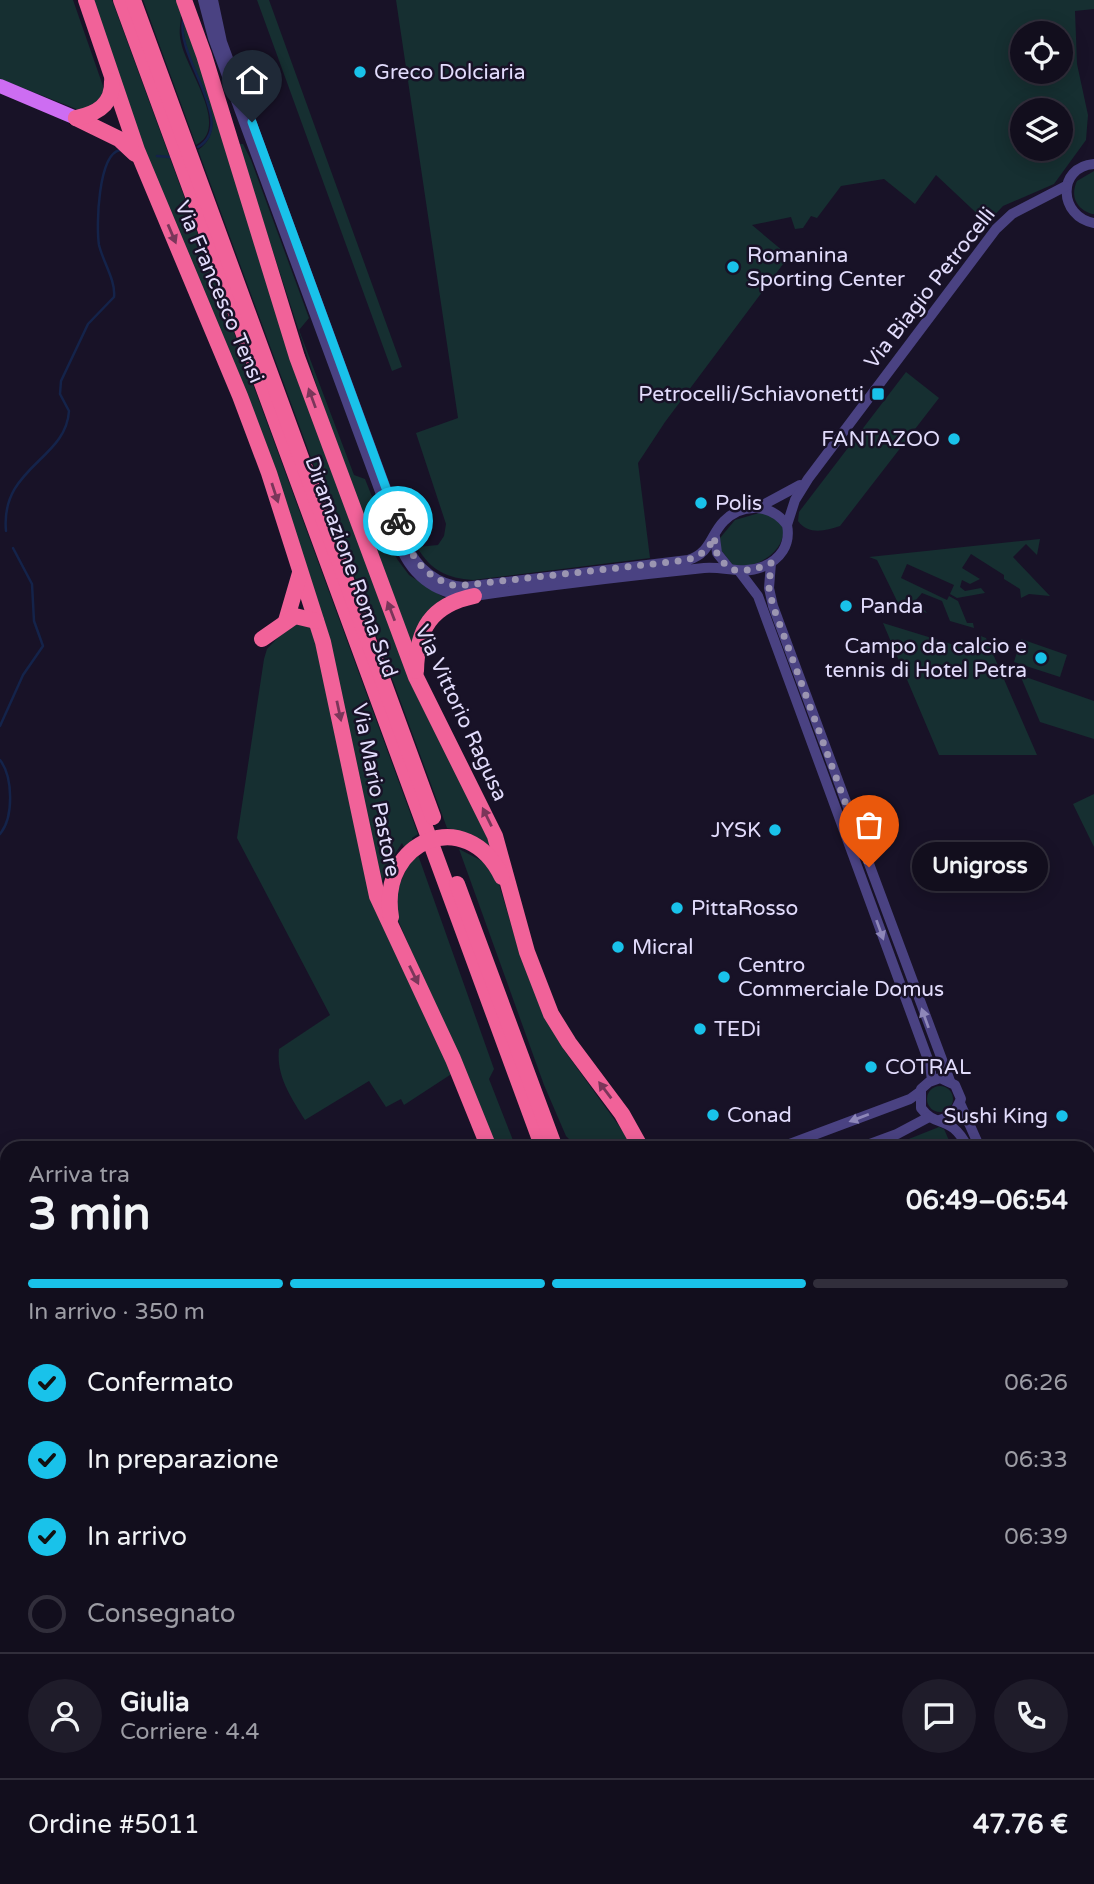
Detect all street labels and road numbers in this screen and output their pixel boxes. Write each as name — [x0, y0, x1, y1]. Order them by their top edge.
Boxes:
street label: Via Francesco Tensi — [169, 197, 269, 387]
street label: Via Biagio Petrocelli — [859, 202, 1001, 374]
street label: Diramazione Roma Sud — [299, 453, 403, 681]
street label: Via Vittorio Ragusa — [409, 621, 513, 805]
street label: Via Mario Pastore — [347, 701, 405, 879]

